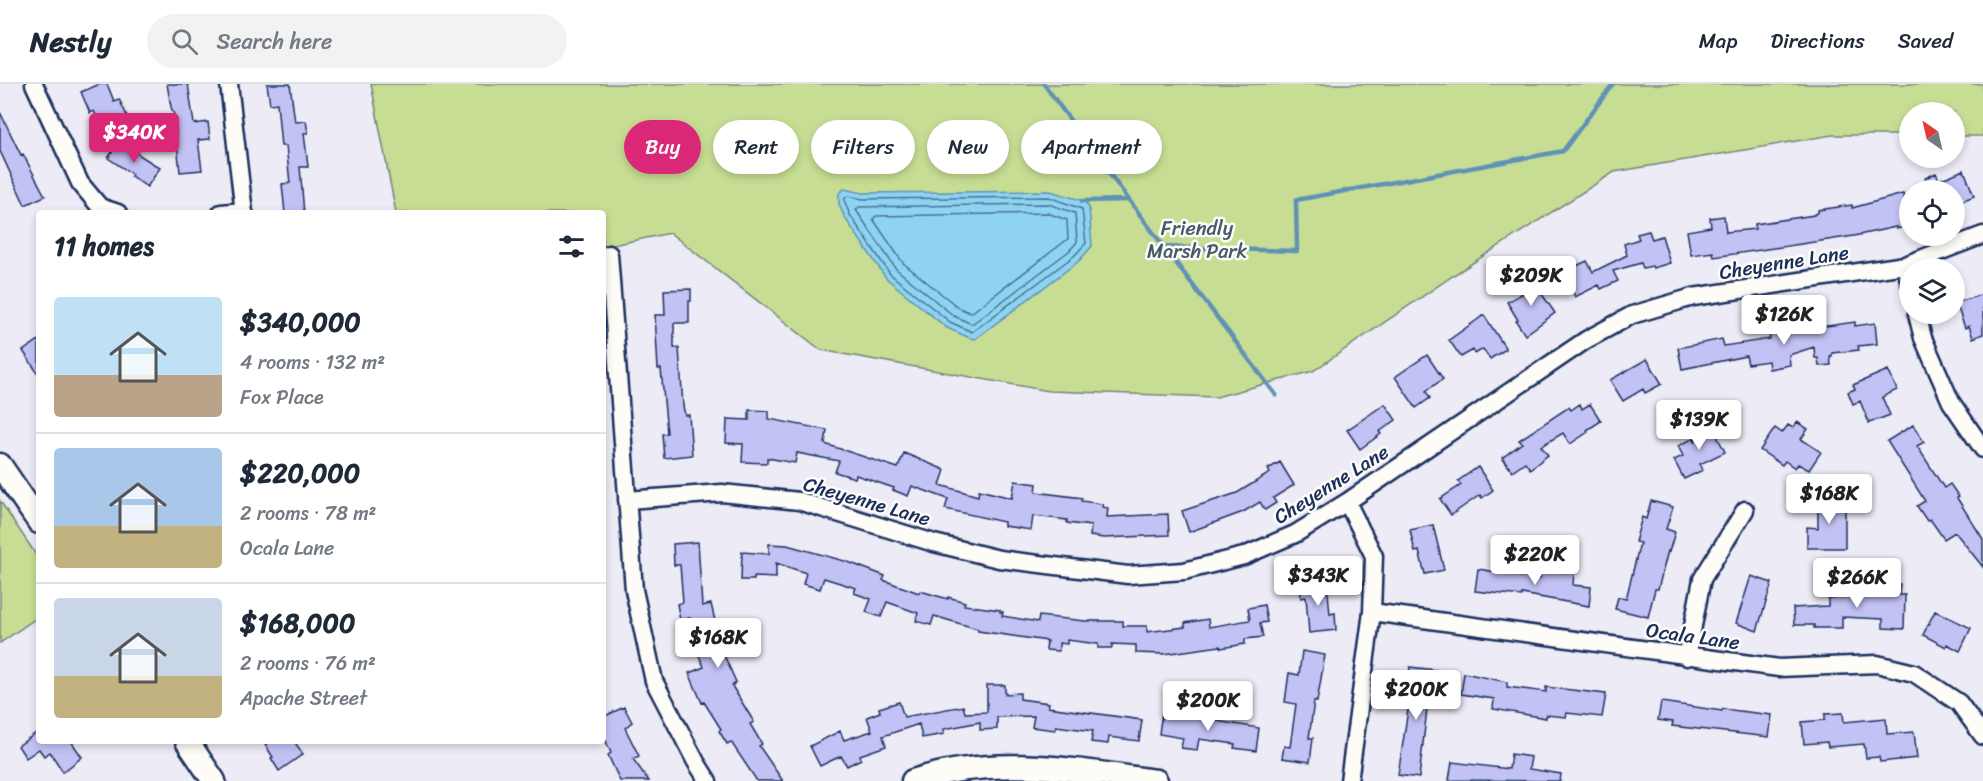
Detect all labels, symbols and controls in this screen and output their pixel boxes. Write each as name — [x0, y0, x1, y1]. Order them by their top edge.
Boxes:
search box — [147, 14, 567, 68]
text: Nestly — [30, 17, 111, 66]
text: Search here — [216, 22, 332, 61]
text: Map — [1699, 22, 1737, 60]
text: Directions — [1770, 22, 1865, 60]
text: Saved — [1898, 22, 1953, 60]
icon: search — [168, 25, 201, 58]
north arrow — [1899, 102, 1965, 168]
map controls — [1899, 102, 1965, 324]
pin: $340K — [92, 113, 176, 164]
text: $340K — [103, 115, 165, 150]
chip: Buy — [624, 120, 701, 174]
chip: Rent — [713, 120, 799, 174]
chip: Filters — [811, 120, 915, 174]
chip: New — [927, 120, 1009, 174]
chip: Apartment — [1021, 120, 1162, 174]
button: locate — [1899, 180, 1965, 246]
park label: Friendly Marsh Park — [1147, 211, 1247, 269]
text: 11 homes — [54, 223, 154, 269]
icon: filters — [555, 230, 588, 263]
street label: Cheyenne Lane — [1717, 235, 1851, 290]
pin: $209K — [1489, 256, 1573, 307]
text: $209K — [1500, 258, 1562, 293]
button: layers — [1899, 258, 1965, 324]
pin: $126K — [1742, 295, 1826, 346]
text: $126K — [1755, 297, 1813, 332]
text: $340,000 — [240, 299, 361, 345]
icon: home — [102, 321, 174, 393]
text: 4 rooms · 132 m² — [240, 345, 385, 380]
text: Fox Place — [240, 380, 324, 415]
pin: $139K — [1657, 400, 1741, 451]
text: $139K — [1670, 402, 1728, 437]
street label: Cheyenne Lane — [1267, 435, 1396, 534]
text: $220,000 — [240, 450, 360, 496]
street label: Cheyenne Lane — [799, 467, 935, 536]
icon: home — [102, 472, 174, 544]
pin: $168K — [1787, 474, 1871, 525]
text: $168K — [1800, 476, 1858, 511]
text: 2 rooms · 78 m² — [240, 496, 376, 531]
text: Ocala Lane — [240, 531, 334, 566]
pin: $220K — [1493, 535, 1577, 586]
text: $220K — [1504, 537, 1566, 572]
pin: $343K — [1276, 556, 1360, 607]
text: $343K — [1288, 558, 1348, 593]
pin: $266K — [1815, 558, 1899, 609]
text: $266K — [1827, 560, 1887, 595]
text: $168,000 — [240, 600, 355, 646]
street label: Ocala Lane — [1644, 613, 1742, 660]
pin: $168K — [676, 618, 760, 669]
text: $168K — [689, 620, 747, 655]
icon: home — [102, 622, 174, 694]
text: 2 rooms · 76 m² — [240, 646, 376, 681]
pin: $200K — [1374, 670, 1458, 721]
text: $200K — [1385, 672, 1447, 707]
text: Apache Street — [240, 681, 367, 716]
pin: $200K — [1166, 681, 1250, 732]
text: $200K — [1177, 683, 1239, 718]

